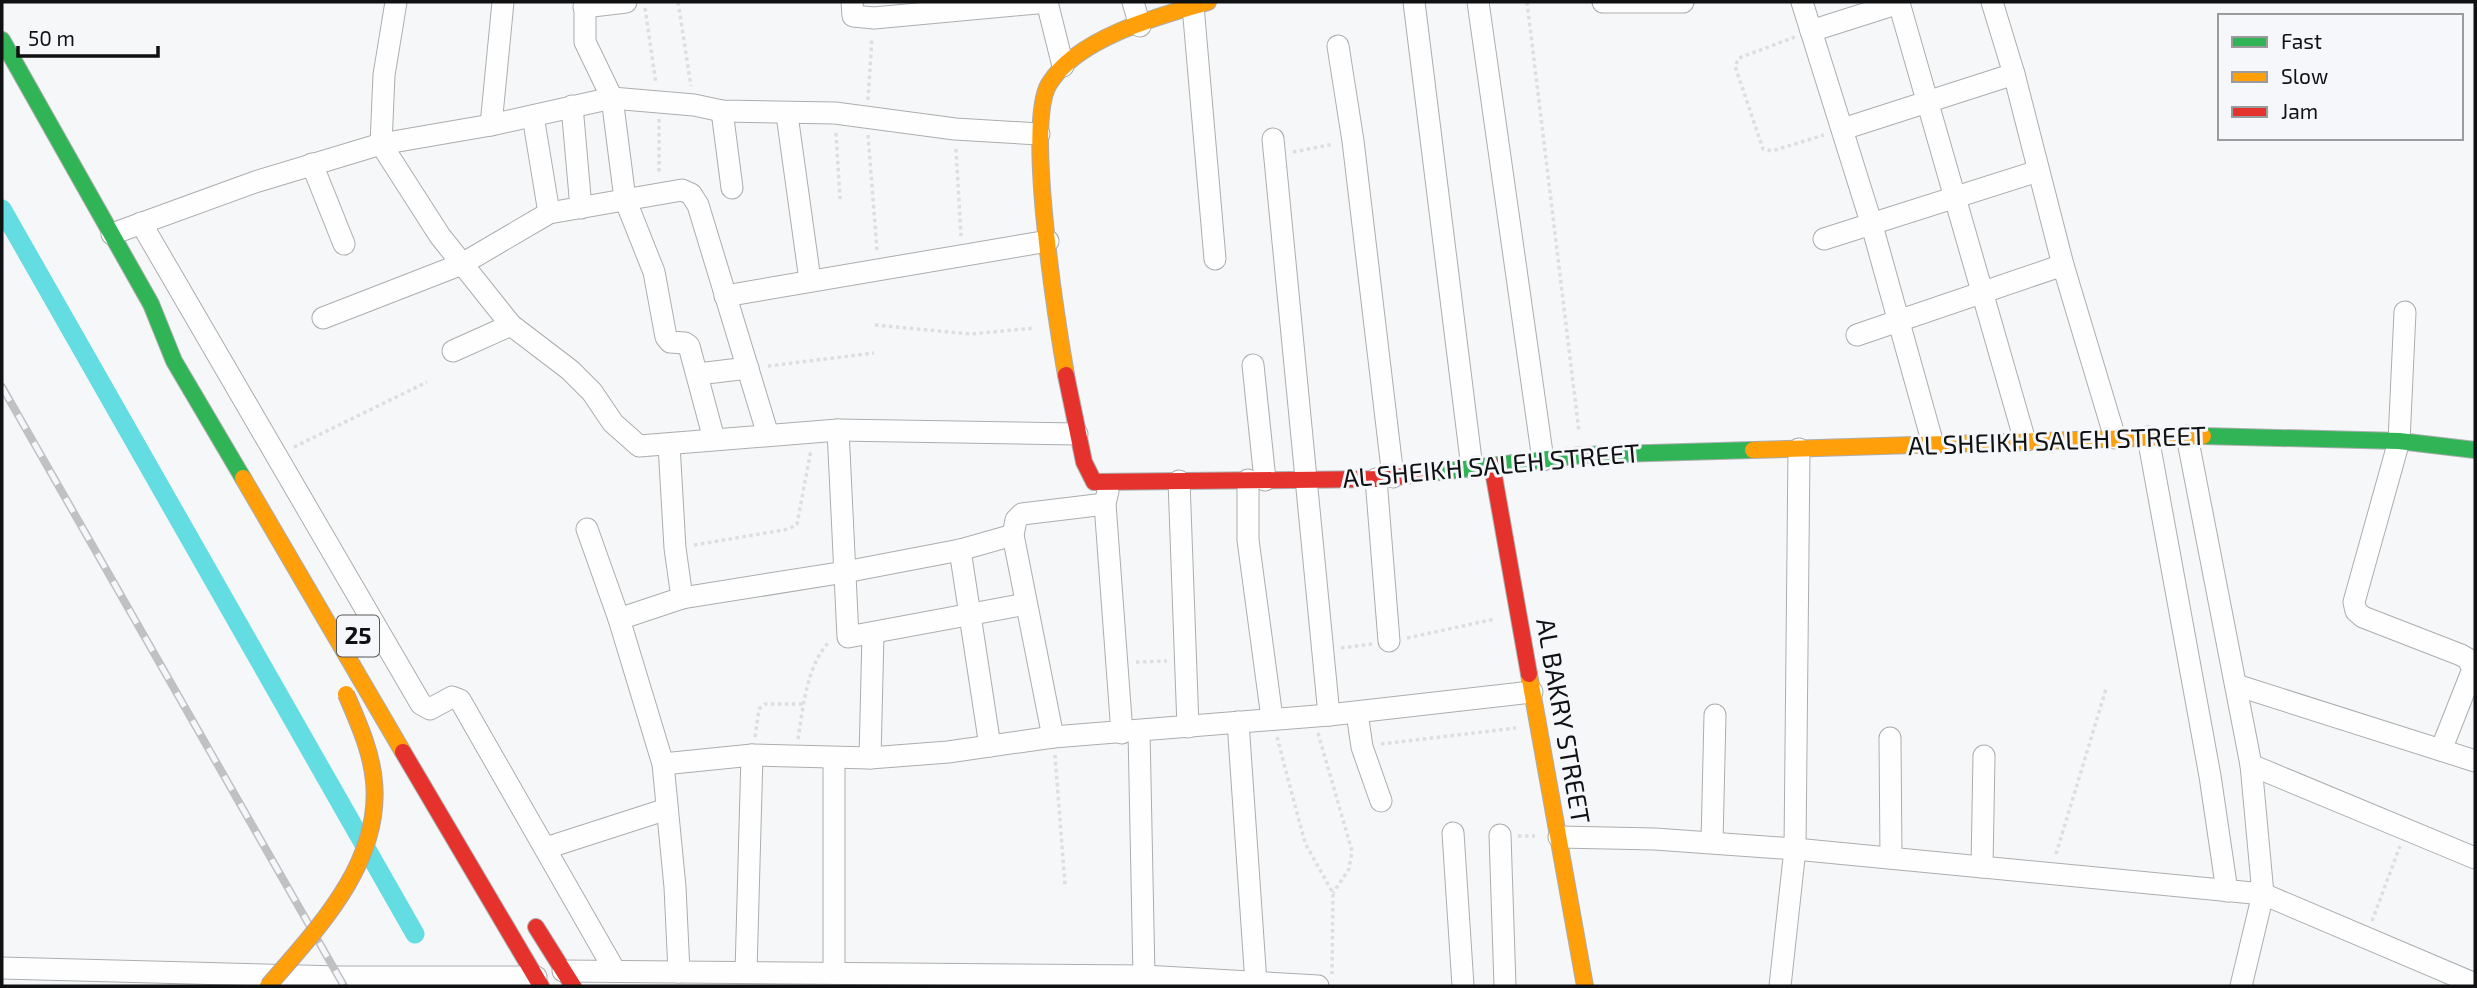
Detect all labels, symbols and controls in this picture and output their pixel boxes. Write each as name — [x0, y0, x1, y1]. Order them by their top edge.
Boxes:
scale bar — [18, 14, 158, 58]
legend — [2218, 14, 2463, 140]
text: 50 m — [28, 25, 75, 50]
text: Fast — [2281, 28, 2322, 53]
text: Slow — [2281, 63, 2328, 88]
text: Jam — [2281, 98, 2318, 123]
street label: AL SHEIKH SALEH STREET — [1907, 419, 2207, 460]
street label: AL SHEIKH SALEH STREET — [1341, 436, 1641, 493]
road number: 25 — [337, 616, 379, 656]
street label: AL BAKRY STREET — [1531, 616, 1598, 826]

